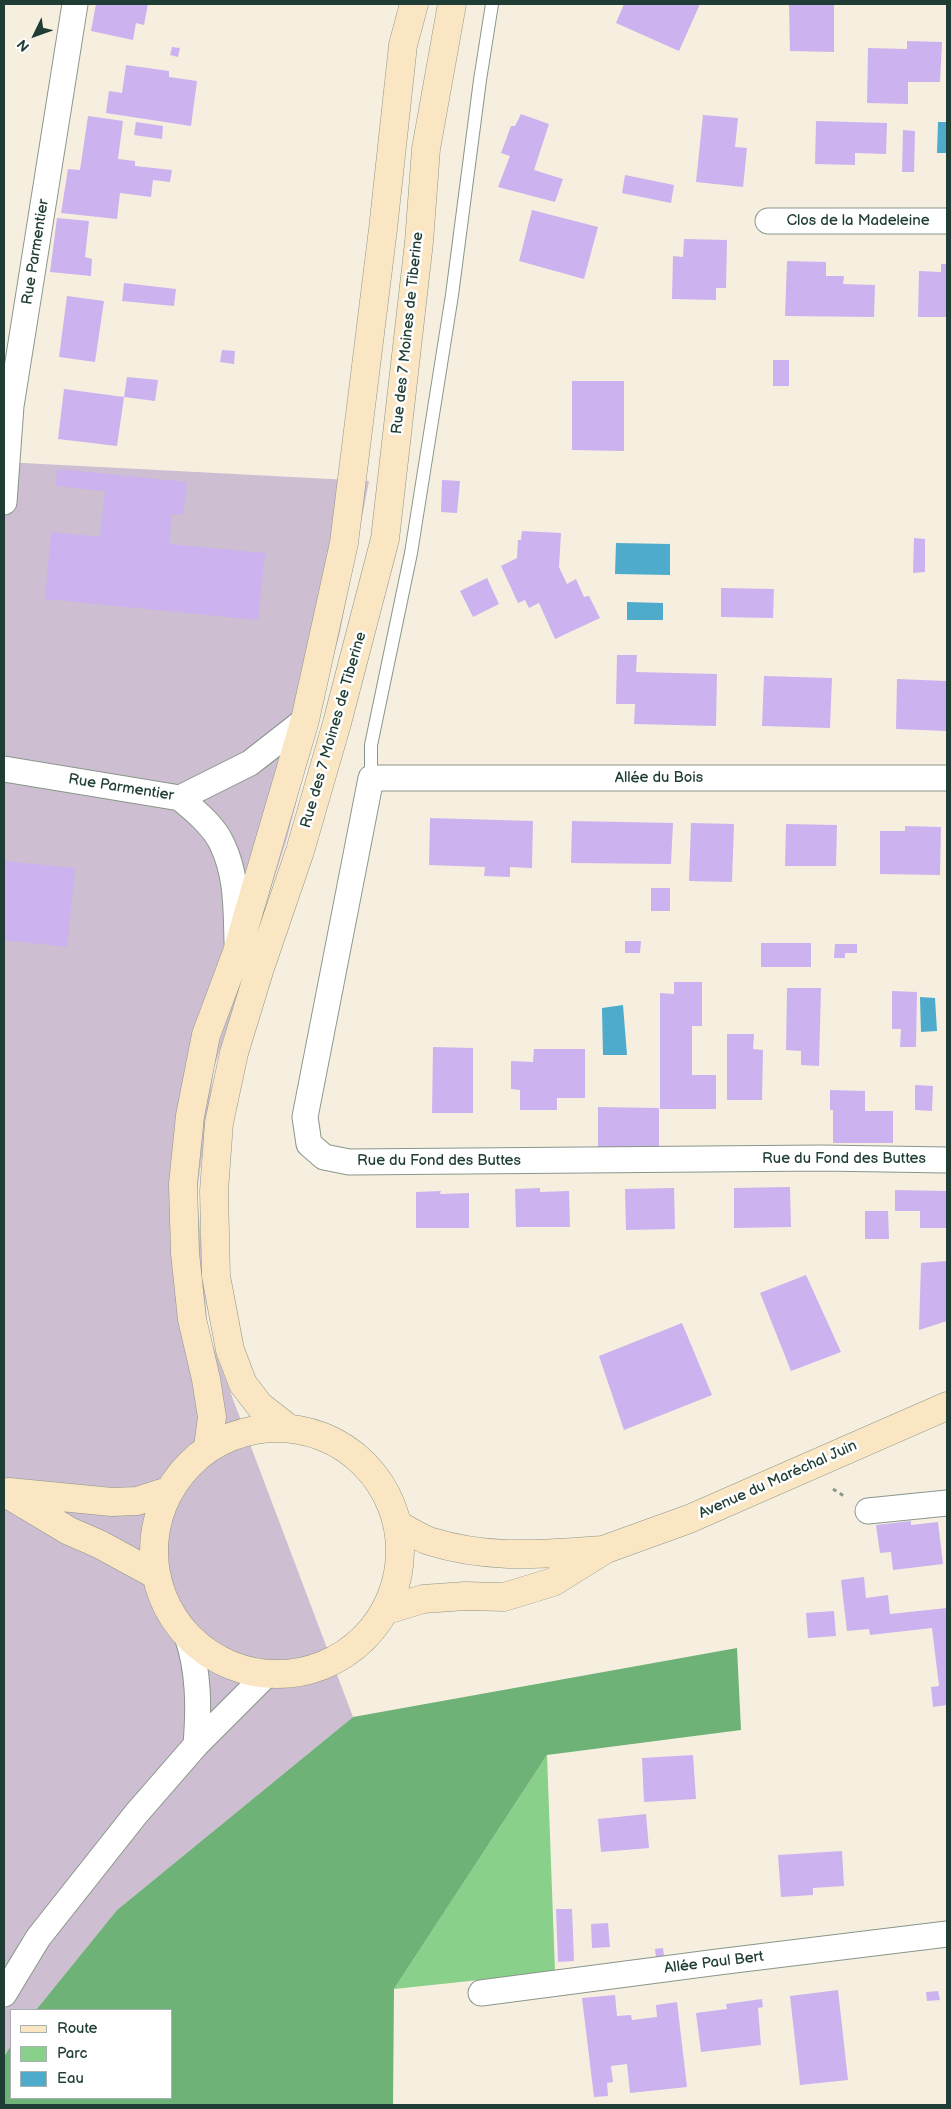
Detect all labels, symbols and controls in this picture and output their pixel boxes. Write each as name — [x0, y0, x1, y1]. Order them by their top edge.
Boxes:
north arrow — [10, 10, 60, 60]
text: N — [14, 36, 33, 55]
street label: Rue Parmentier — [19, 198, 53, 306]
street label: Clos de la Madeleine — [786, 212, 930, 230]
street label: Rue des 7 Moines de Tiberine — [388, 231, 428, 435]
street label: Rue des 7 Moines de Tiberine — [297, 630, 371, 830]
street label: Allée du Bois — [615, 769, 703, 787]
street label: Rue Parmentier — [67, 771, 175, 805]
street label: Rue du Fond des Buttes — [762, 1150, 926, 1168]
street label: Rue du Fond des Buttes — [357, 1152, 521, 1170]
street label: Avenue du Maréchal Juin — [696, 1437, 860, 1523]
street label: Allée Paul Bert — [663, 1948, 765, 1978]
legend — [10, 2009, 172, 2099]
text: Route — [57, 2019, 97, 2038]
text: Parc — [57, 2044, 87, 2063]
text: Eau — [57, 2069, 84, 2088]

